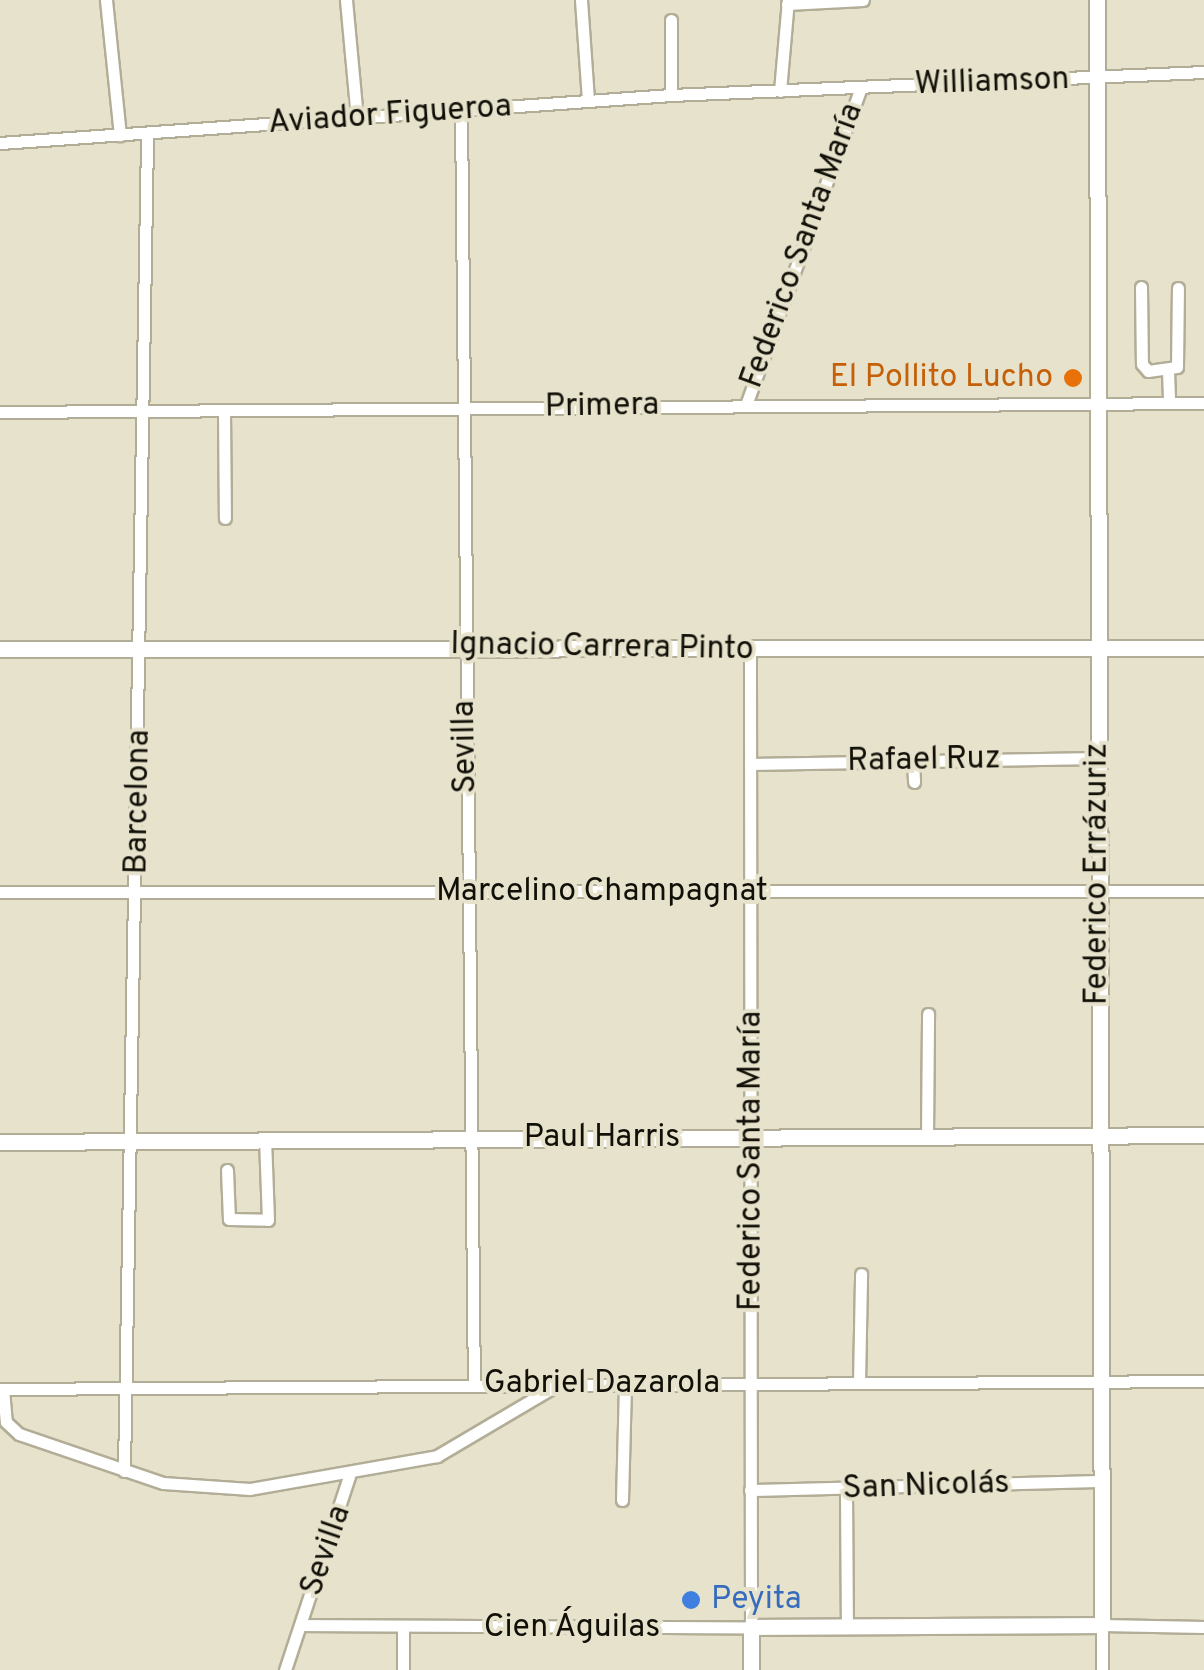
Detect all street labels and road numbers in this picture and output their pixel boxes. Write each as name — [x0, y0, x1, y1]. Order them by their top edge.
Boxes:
street label: Williamson — [914, 61, 1070, 105]
street label: Aviador Figueroa — [267, 88, 513, 144]
street label: Federico Santa María — [734, 98, 872, 394]
street label: Primera — [545, 387, 659, 427]
street label: Ignacio Carrera Pinto — [450, 626, 754, 670]
street label: Sevilla — [446, 700, 486, 794]
street label: Barcelona — [119, 729, 159, 875]
street label: Rafael Ruz — [847, 740, 1001, 782]
street label: Federico Errázuriz — [1079, 743, 1117, 1005]
street label: Marcelino Champagnat — [436, 873, 768, 911]
street label: Federico Santa María — [733, 1011, 771, 1311]
street label: Paul Harris — [524, 1119, 680, 1157]
street label: Gabriel Dazarola — [484, 1365, 720, 1403]
street label: San Nicolás — [842, 1465, 1010, 1509]
street label: Sevilla — [294, 1501, 360, 1601]
street label: Cien Águilas — [483, 1609, 661, 1647]

